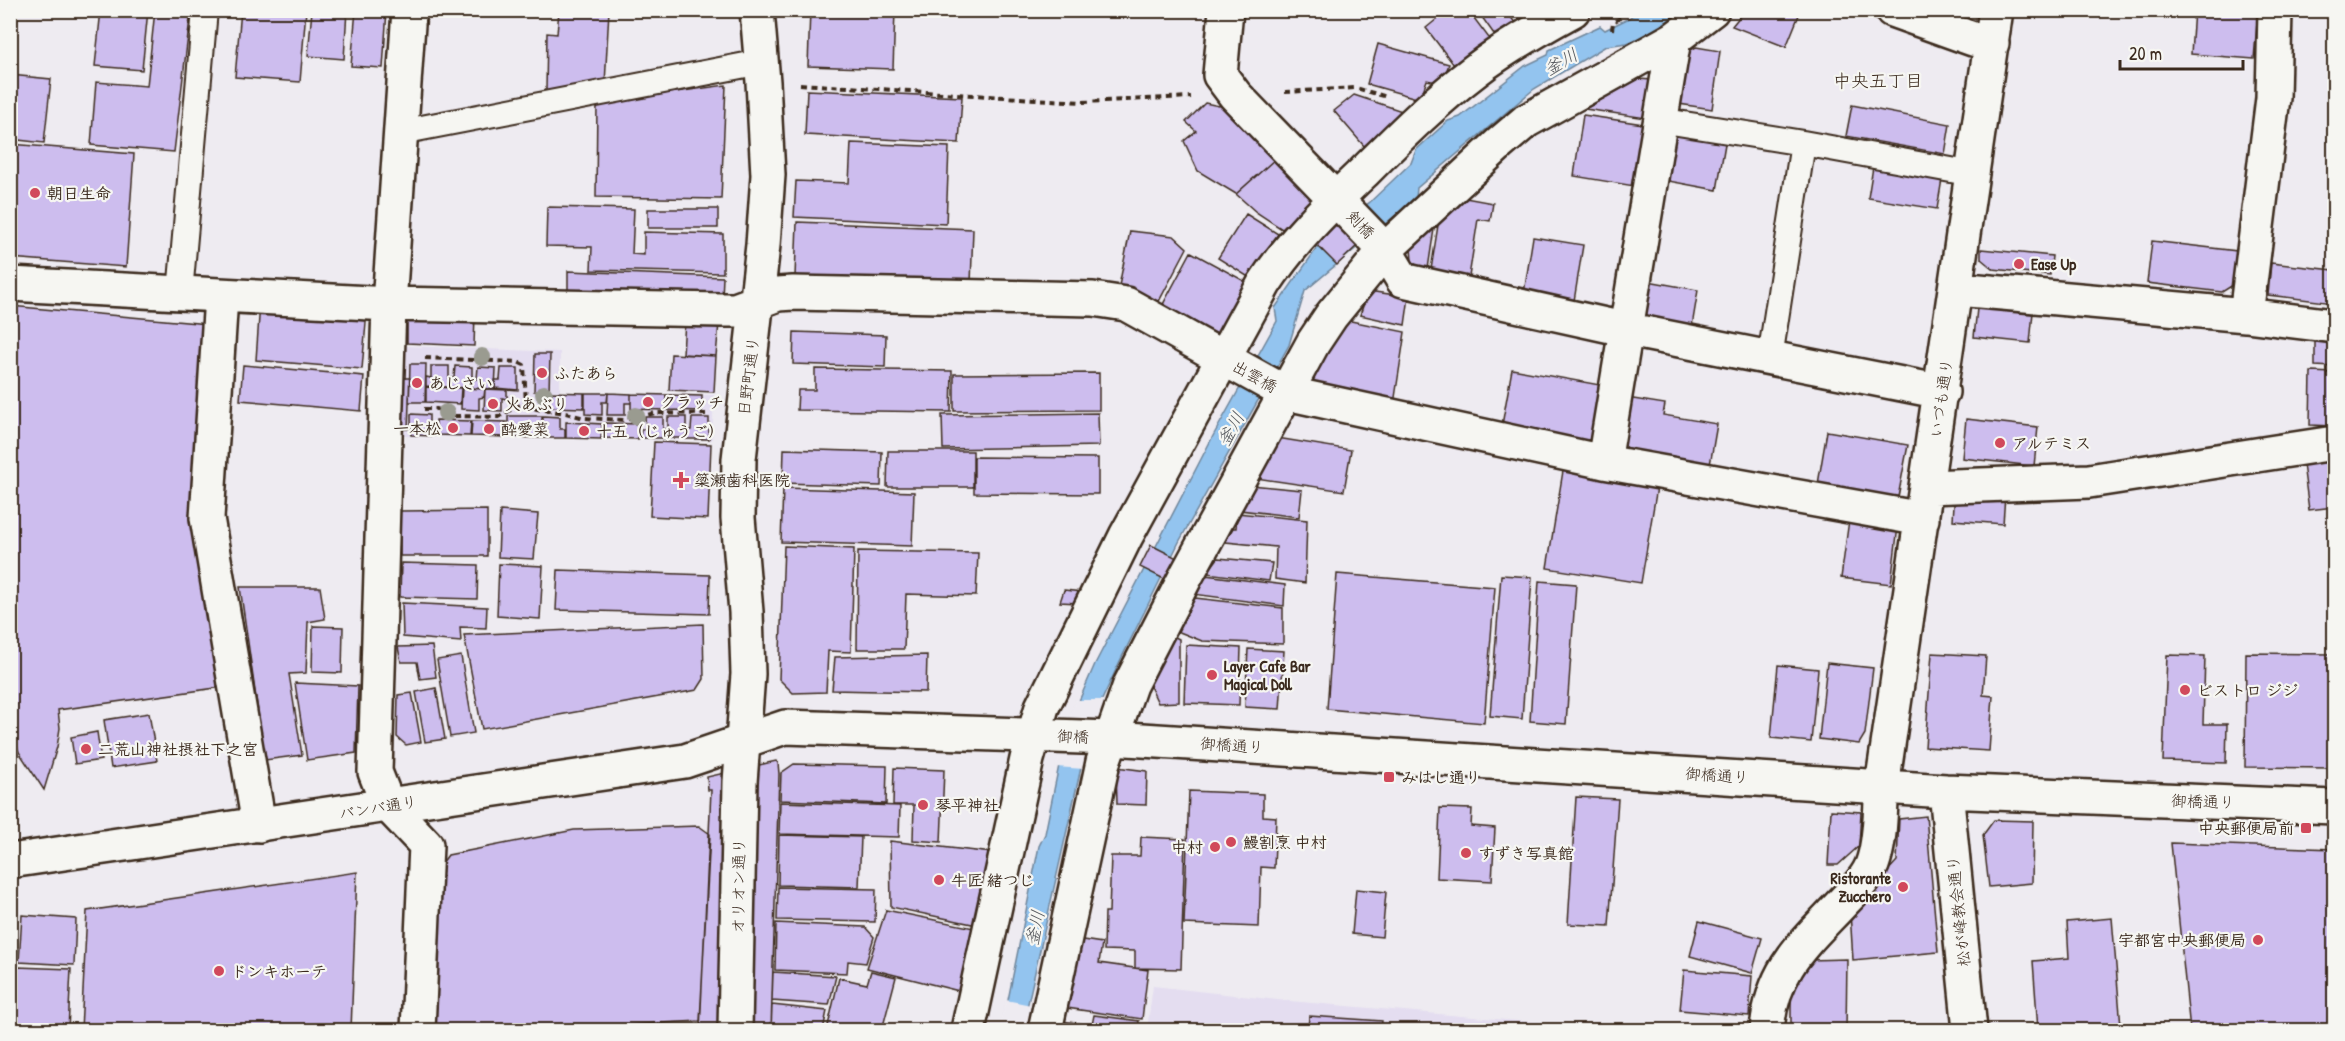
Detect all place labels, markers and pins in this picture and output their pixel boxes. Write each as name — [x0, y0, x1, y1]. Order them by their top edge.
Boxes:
place label: 朝日生命 — [47, 182, 111, 204]
marker: 朝日生命 — [28, 186, 42, 200]
place label: Ease Up — [2031, 253, 2076, 276]
marker: Ease Up — [2012, 257, 2026, 271]
place label: ふたあら — [554, 362, 618, 384]
marker: ふたあら — [535, 366, 549, 380]
place label: あじさい — [429, 372, 493, 394]
marker: あじさい — [410, 376, 424, 390]
place label: クラッチ — [660, 391, 724, 413]
place label: 火あぶり — [505, 393, 569, 415]
marker: クラッチ — [641, 395, 655, 409]
marker: 火あぶり — [486, 397, 500, 411]
place label: 一本松 — [393, 417, 441, 439]
place label: 酔愛菜 — [501, 418, 549, 440]
place label: 十五（じゅうご） — [596, 420, 724, 442]
marker: 一本松 — [446, 421, 460, 435]
marker: 酔愛菜 — [482, 422, 496, 436]
marker: 十五（じゅうご） — [577, 424, 591, 438]
place label: アルテミス — [2012, 432, 2091, 454]
marker: アルテミス — [1993, 436, 2007, 450]
place label: 簗瀬歯科医院 — [694, 469, 790, 491]
marker: 簗瀬歯科医院 — [672, 471, 690, 489]
place label: Layer Cafe Bar Magical Doll — [1224, 655, 1311, 696]
marker: Layer Cafe Bar Magical Doll — [1205, 668, 1219, 682]
place label: ビストロ ジジ — [2197, 679, 2298, 701]
marker: ビストロ ジジ — [2178, 683, 2192, 697]
place label: 二荒山神社摂社下之宮 — [98, 738, 258, 760]
marker: 二荒山神社摂社下之宮 — [79, 742, 93, 756]
place label: みはし通り — [1401, 766, 1481, 788]
marker: みはし通り — [1382, 770, 1396, 784]
place label: 琴平神社 — [935, 794, 999, 816]
marker: 琴平神社 — [916, 798, 930, 812]
place label: 中央郵便局前 — [2198, 817, 2294, 839]
marker: 中央郵便局前 — [2299, 821, 2313, 835]
place label: 鰻割烹 中村 — [1243, 831, 1327, 853]
marker: 鰻割烹 中村 — [1224, 835, 1238, 849]
place label: 中村 — [1171, 836, 1203, 858]
marker: 中村 — [1208, 840, 1222, 854]
place label: すずき写真館 — [1478, 842, 1574, 864]
marker: すずき写真館 — [1459, 846, 1473, 860]
place label: Ristorante Zucchero — [1831, 867, 1892, 907]
place label: 牛匠 緒つじ — [951, 869, 1035, 891]
marker: 牛匠 緒つじ — [932, 873, 946, 887]
marker: Ristorante Zucchero — [1896, 880, 1910, 894]
place label: 宇都宮中央郵便局 — [2118, 929, 2246, 951]
marker: 宇都宮中央郵便局 — [2251, 933, 2265, 947]
place label: ドンキホーテ — [231, 960, 327, 982]
marker: ドンキホーテ — [212, 964, 226, 978]

